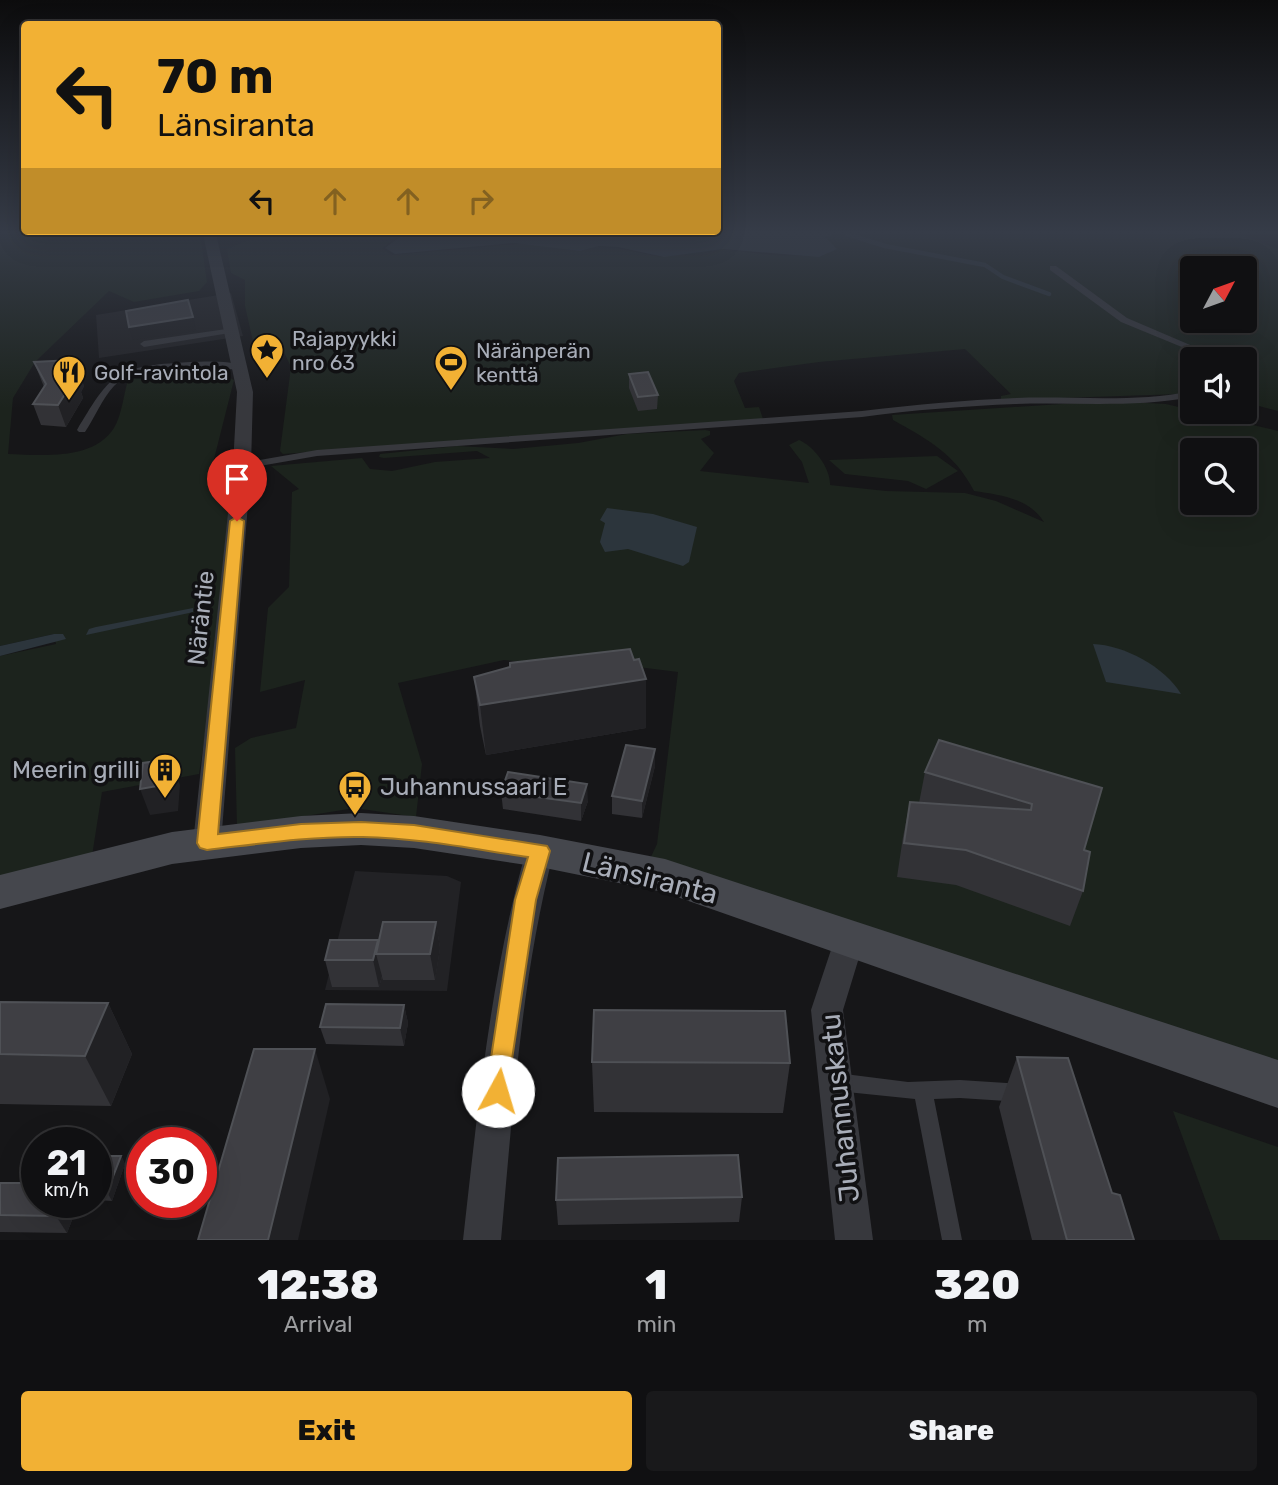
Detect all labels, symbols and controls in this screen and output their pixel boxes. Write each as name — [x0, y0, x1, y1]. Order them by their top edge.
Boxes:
text: 70 m — [157, 47, 274, 105]
icon: left — [42, 49, 133, 140]
text: Länsiranta — [157, 106, 315, 144]
icon: left — [243, 182, 281, 220]
icon: ahead — [316, 182, 354, 220]
icon: ahead — [389, 182, 427, 220]
icon: right — [462, 182, 500, 220]
north arrow — [1180, 256, 1256, 332]
map controls — [1180, 256, 1257, 515]
place label: Rajapyykki nro 63 — [292, 326, 397, 375]
place icon: Rajapyykki nro 63 — [248, 331, 286, 380]
place label: Näränperän kenttä — [476, 338, 591, 387]
sports icon: Näränperän kenttä — [432, 343, 470, 392]
button: sound — [1180, 347, 1257, 424]
restaurant icon: Golf-ravintola — [50, 353, 88, 402]
place label: Golf-ravintola — [94, 360, 229, 385]
button: search — [1180, 438, 1257, 515]
pin — [207, 449, 267, 521]
icon: arrive — [218, 460, 256, 498]
street label: Näräntie — [182, 569, 220, 667]
building icon: Meerin grilli — [146, 751, 184, 800]
place label: Meerin grilli — [12, 756, 140, 784]
bus stop icon: Juhannussaari E — [336, 768, 374, 817]
place label: Juhannussaari E — [380, 773, 567, 801]
street label: Länsiranta — [579, 845, 721, 911]
street label: Juhannuskatu — [814, 1012, 866, 1204]
position arrow — [461, 1054, 535, 1128]
speed limit sign: 30 — [126, 1127, 217, 1218]
text: 21 — [46, 1142, 87, 1184]
text: km/h — [44, 1179, 89, 1201]
text: 12:38 — [258, 1260, 379, 1310]
text: 1 — [645, 1260, 667, 1310]
text: 320 — [934, 1260, 1020, 1310]
text: Arrival — [284, 1310, 353, 1338]
text: min — [636, 1310, 676, 1338]
text: m — [967, 1310, 987, 1338]
button: Exit — [21, 1391, 632, 1471]
button: Share — [646, 1391, 1257, 1471]

